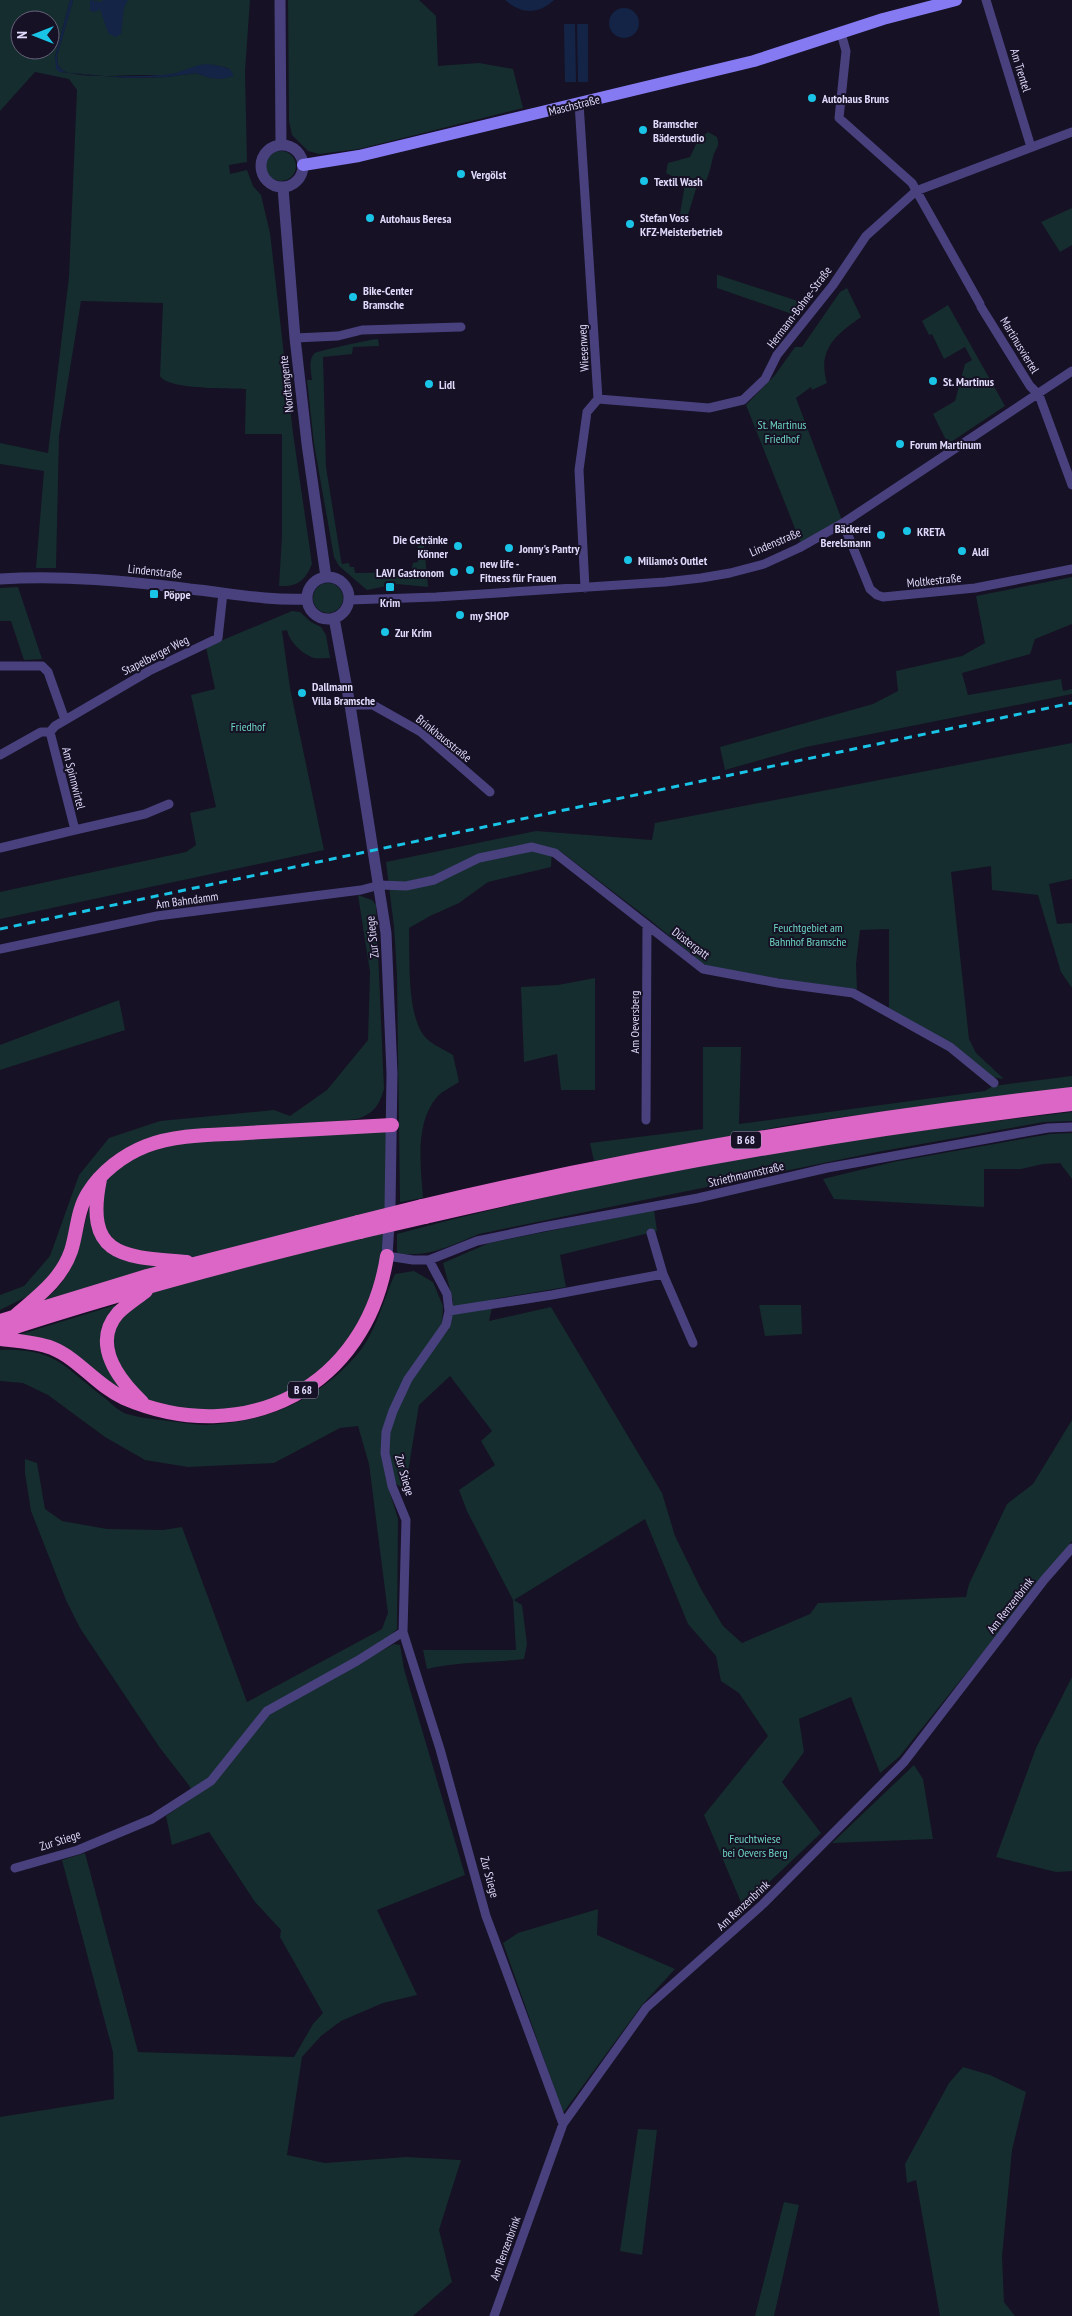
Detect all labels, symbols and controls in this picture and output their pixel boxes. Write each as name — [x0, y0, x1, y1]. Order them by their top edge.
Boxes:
north arrow — [10, 10, 60, 60]
text: N — [13, 31, 31, 39]
street label: Am Trentel — [1007, 47, 1035, 94]
street label: Maschstraße — [547, 91, 601, 119]
place label: Autohaus Bruns — [821, 91, 889, 106]
marker: Autohaus Bruns — [806, 92, 818, 104]
place label: Bramscher Bäderstudio — [653, 116, 705, 145]
marker: Bramscher Bäderstudio — [637, 124, 649, 136]
place label: Vergölst — [470, 167, 507, 182]
marker: Vergölst — [455, 168, 467, 180]
place label: Textil Wash — [654, 174, 703, 189]
marker: Textil Wash — [638, 175, 650, 187]
place label: Stefan Voss KFZ-Meisterbetrieb — [640, 210, 723, 239]
place label: Autohaus Beresa — [379, 211, 451, 226]
marker: Autohaus Beresa — [364, 212, 376, 224]
marker: Stefan Voss KFZ-Meisterbetrieb — [624, 218, 636, 230]
street label: Hermann-Bohne-Straße — [763, 263, 835, 351]
place label: Bike-Center Bramsche — [363, 283, 413, 312]
marker: Bike-Center Bramsche — [347, 291, 359, 303]
street label: Martinusviertel — [997, 314, 1043, 376]
street label: Wiesenweg — [574, 324, 592, 372]
street label: Nordtangente — [276, 355, 296, 413]
place label: St. Martinus — [943, 374, 994, 389]
marker: St. Martinus — [927, 375, 939, 387]
place label: Lidl — [439, 377, 455, 392]
marker: Lidl — [423, 378, 435, 390]
park label: St. Martinus Friedhof — [758, 417, 806, 446]
place label: Forum Martinum — [910, 437, 981, 452]
marker: Forum Martinum — [894, 438, 906, 450]
place label: Bäckerei Berelsmann — [821, 521, 871, 550]
street label: Lindenstraße — [747, 524, 803, 560]
place label: KRETA — [917, 524, 946, 539]
marker: KRETA — [901, 525, 913, 537]
marker: Bäckerei Berelsmann — [875, 529, 887, 541]
place label: Die Getränke Könner — [393, 532, 448, 561]
marker: Die Getränke Könner — [452, 540, 464, 552]
place label: Jonny's Pantry — [518, 541, 580, 556]
marker: Jonny's Pantry — [503, 542, 515, 554]
place label: Aldi — [971, 544, 989, 559]
marker: Aldi — [956, 545, 968, 557]
place label: Miliamo's Outlet — [638, 553, 708, 568]
marker: Miliamo's Outlet — [622, 554, 634, 566]
place label: new life - Fitness für Frauen — [480, 556, 557, 585]
street label: Lindenstraße — [127, 561, 183, 581]
marker: new life - Fitness für Frauen — [464, 564, 476, 576]
place label: LAVI Gastronom — [376, 565, 444, 580]
marker: LAVI Gastronom — [448, 566, 460, 578]
street label: Moltkestraße — [906, 570, 962, 590]
marker: Krim — [384, 581, 396, 593]
place label: Pöppe — [164, 587, 191, 602]
marker: Pöppe — [148, 588, 160, 600]
place label: Krim — [380, 595, 400, 610]
place label: my SHOP — [470, 608, 509, 623]
marker: my SHOP — [454, 609, 466, 621]
place label: Zur Krim — [395, 625, 432, 640]
marker: Zur Krim — [379, 626, 391, 638]
street label: Stapelberger Weg — [119, 632, 191, 678]
place label: Dallmann Villa Bramsche — [311, 679, 375, 708]
marker: Dallmann Villa Bramsche — [296, 687, 308, 699]
street label: Brinkhausstraße — [413, 711, 475, 765]
park label: Friedhof — [231, 719, 266, 734]
street label: Am Spinnwirtel — [59, 745, 89, 811]
street label: Am Bahndamm — [155, 888, 219, 912]
street label: Zur Stiege — [362, 915, 382, 959]
park label: Feuchtgebiet am Bahnhof Bramsche — [769, 920, 847, 949]
street label: Düstergatt — [669, 924, 713, 963]
street label: Am Oeversberg — [627, 991, 642, 1053]
road number: B 68 — [731, 1132, 761, 1148]
street label: Striethmannstraße — [707, 1158, 785, 1190]
road number: B 68 — [288, 1382, 318, 1398]
street label: Zur Stiege — [392, 1453, 418, 1497]
street label: Am Renzenbrink — [983, 1574, 1037, 1636]
street label: Zur Stiege — [38, 1826, 82, 1854]
park label: Feuchtwiese bei Oevers Berg — [722, 1831, 788, 1860]
street label: Zur Stiege — [477, 1855, 503, 1899]
street label: Am Renzenbrink — [713, 1876, 773, 1933]
street label: Am Renzenbrink — [486, 2214, 524, 2282]

